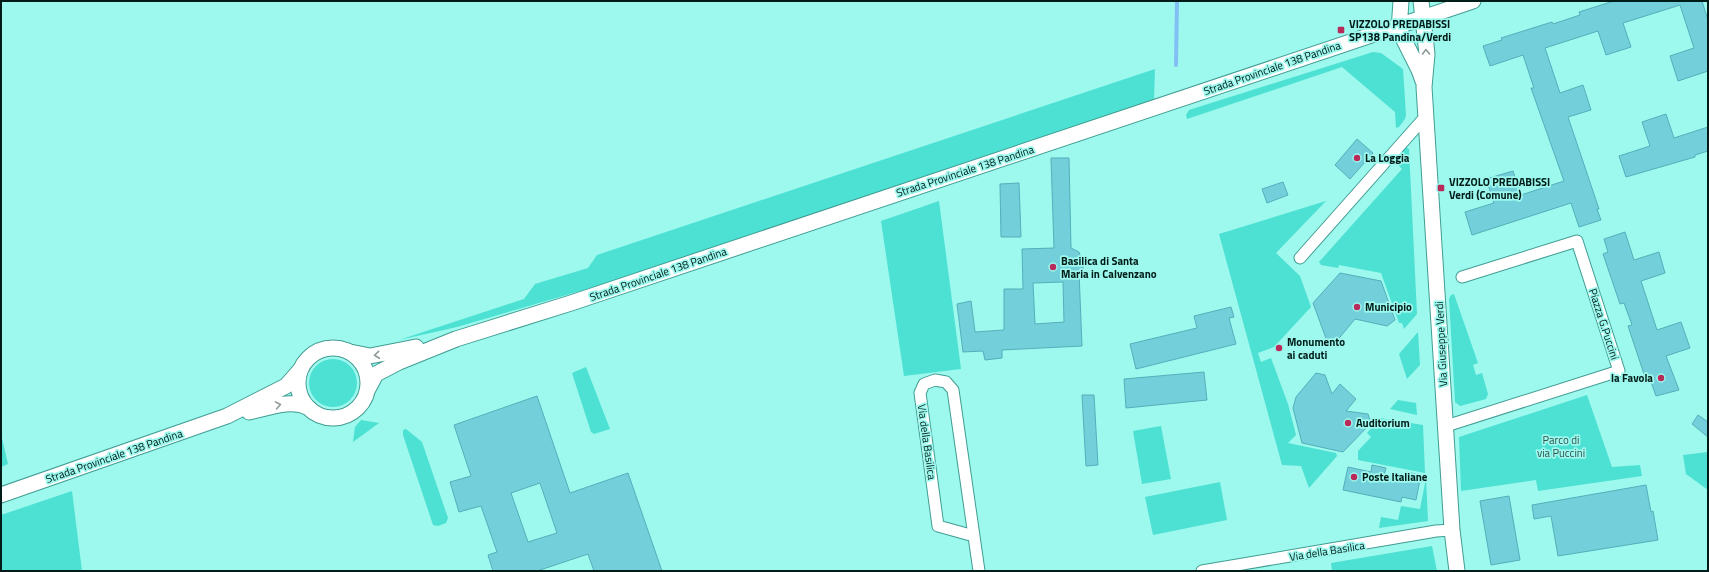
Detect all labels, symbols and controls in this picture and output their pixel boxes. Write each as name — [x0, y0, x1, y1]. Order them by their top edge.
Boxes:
place label: VIZZOLO PREDABISSI SP138 Pandina/Verdi — [1349, 16, 1451, 45]
marker: VIZZOLO PREDABISSI SP138 Pandina/Verdi — [1336, 25, 1346, 35]
street label: Strada Provinciale 138 Pandina — [1201, 37, 1343, 99]
one-way arrow — [1422, 49, 1431, 55]
street label: Strada Provinciale 138 Pandina — [894, 141, 1036, 201]
place label: La Loggia — [1365, 150, 1410, 166]
marker: La Loggia — [1352, 153, 1362, 163]
place label: VIZZOLO PREDABISSI Verdi (Comune) — [1449, 174, 1550, 203]
marker: VIZZOLO PREDABISSI Verdi (Comune) — [1436, 183, 1446, 193]
street label: Strada Provinciale 138 Pandina — [587, 243, 729, 305]
place label: Basilica di Santa Maria in Calvenzano — [1061, 253, 1157, 282]
marker: Basilica di Santa Maria in Calvenzano — [1048, 262, 1058, 272]
street label: Piazza G.Puccini — [1585, 286, 1623, 362]
place label: Municipio — [1365, 299, 1412, 315]
street label: Via Giuseppe Verdi — [1431, 301, 1451, 387]
marker: Municipio — [1352, 302, 1362, 312]
place label: Monumento ai caduti — [1287, 334, 1345, 363]
marker: Monumento ai caduti — [1274, 343, 1284, 353]
one-way arrow — [374, 351, 380, 360]
place label: la Favola — [1611, 370, 1653, 386]
marker: la Favola — [1656, 373, 1666, 383]
one-way arrow — [275, 401, 282, 410]
street label: Via della Basilica — [914, 403, 940, 481]
place label: Auditorium — [1356, 415, 1410, 431]
marker: Auditorium — [1343, 418, 1353, 428]
street label: Strada Provinciale 138 Pandina — [43, 425, 185, 487]
park label: Parco di via Puccini — [1537, 432, 1585, 461]
place label: Poste Italiane — [1362, 469, 1428, 485]
marker: Poste Italiane — [1349, 472, 1359, 482]
street label: Via della Basilica — [1288, 537, 1366, 565]

